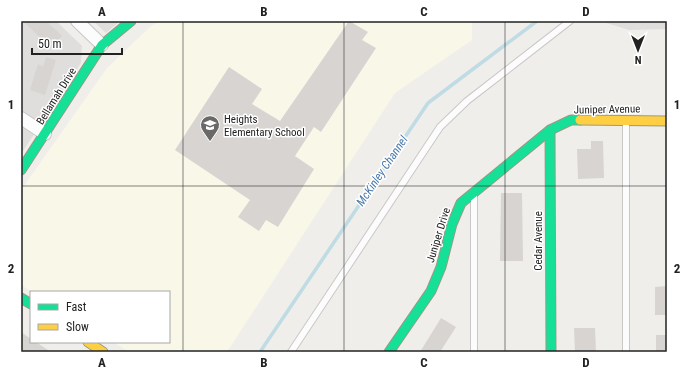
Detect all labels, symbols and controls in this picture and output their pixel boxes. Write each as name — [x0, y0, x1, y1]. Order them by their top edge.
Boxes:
text: A — [98, 4, 106, 19]
text: B — [260, 4, 268, 19]
text: C — [420, 4, 428, 19]
text: D — [582, 4, 590, 19]
scale bar — [32, 30, 122, 56]
north arrow — [618, 30, 658, 70]
text: 50 m — [38, 37, 62, 51]
text: N — [634, 53, 641, 66]
street label: Bellamah Drive — [34, 65, 79, 127]
text: 1 — [8, 97, 14, 112]
text: 1 — [674, 97, 680, 112]
street label: Juniper Avenue — [574, 102, 640, 117]
place label: Heights Elementary School — [224, 113, 305, 139]
school or university icon: Heights Elementary School — [199, 114, 221, 142]
water label: McKinley Channel — [353, 133, 411, 209]
street label: Juniper Drive — [424, 206, 453, 264]
street label: Cedar Avenue — [532, 211, 545, 271]
text: 2 — [8, 261, 15, 276]
text: 2 — [674, 261, 681, 276]
legend — [30, 291, 170, 343]
text: Fast — [66, 300, 87, 314]
text: Slow — [66, 320, 89, 334]
text: A — [98, 355, 106, 370]
text: B — [260, 355, 268, 370]
text: C — [420, 355, 428, 370]
text: D — [582, 355, 590, 370]

